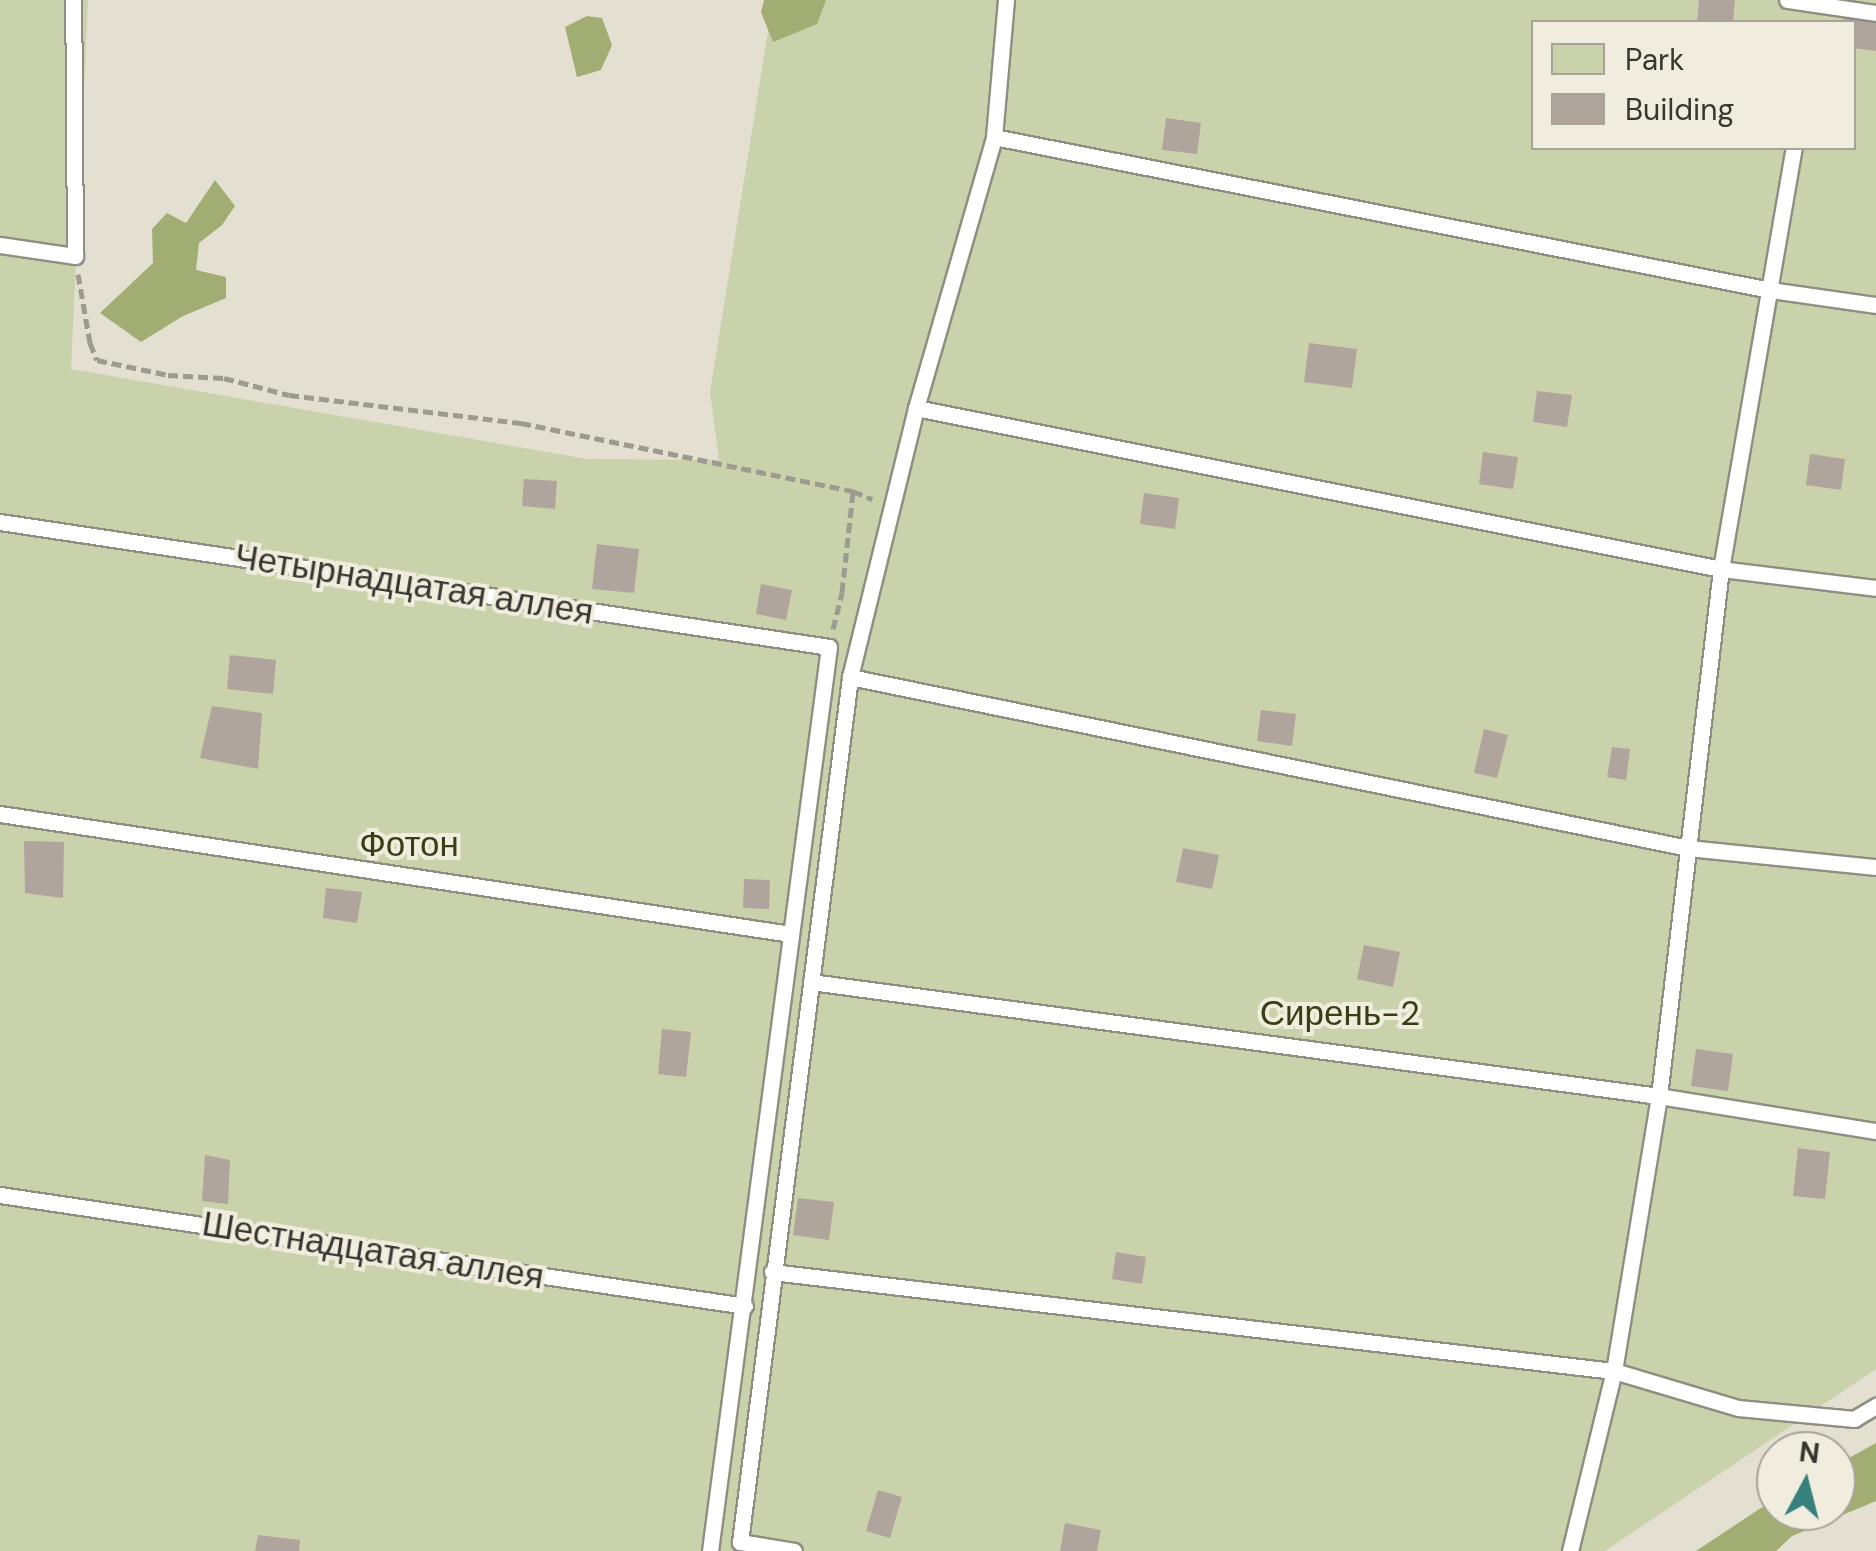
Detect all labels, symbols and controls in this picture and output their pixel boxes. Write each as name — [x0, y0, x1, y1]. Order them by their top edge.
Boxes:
legend — [1531, 20, 1856, 150]
text: Park — [1625, 40, 1684, 79]
text: Building — [1625, 90, 1734, 129]
street label: Четырнадцатая аллея — [232, 535, 596, 633]
park label: Фотон — [359, 823, 459, 865]
park label: Сирень-2 — [1260, 992, 1420, 1034]
street label: Шестнадцатая аллея — [199, 1202, 547, 1298]
north arrow — [1756, 1431, 1856, 1531]
text: N — [1797, 1433, 1822, 1472]

